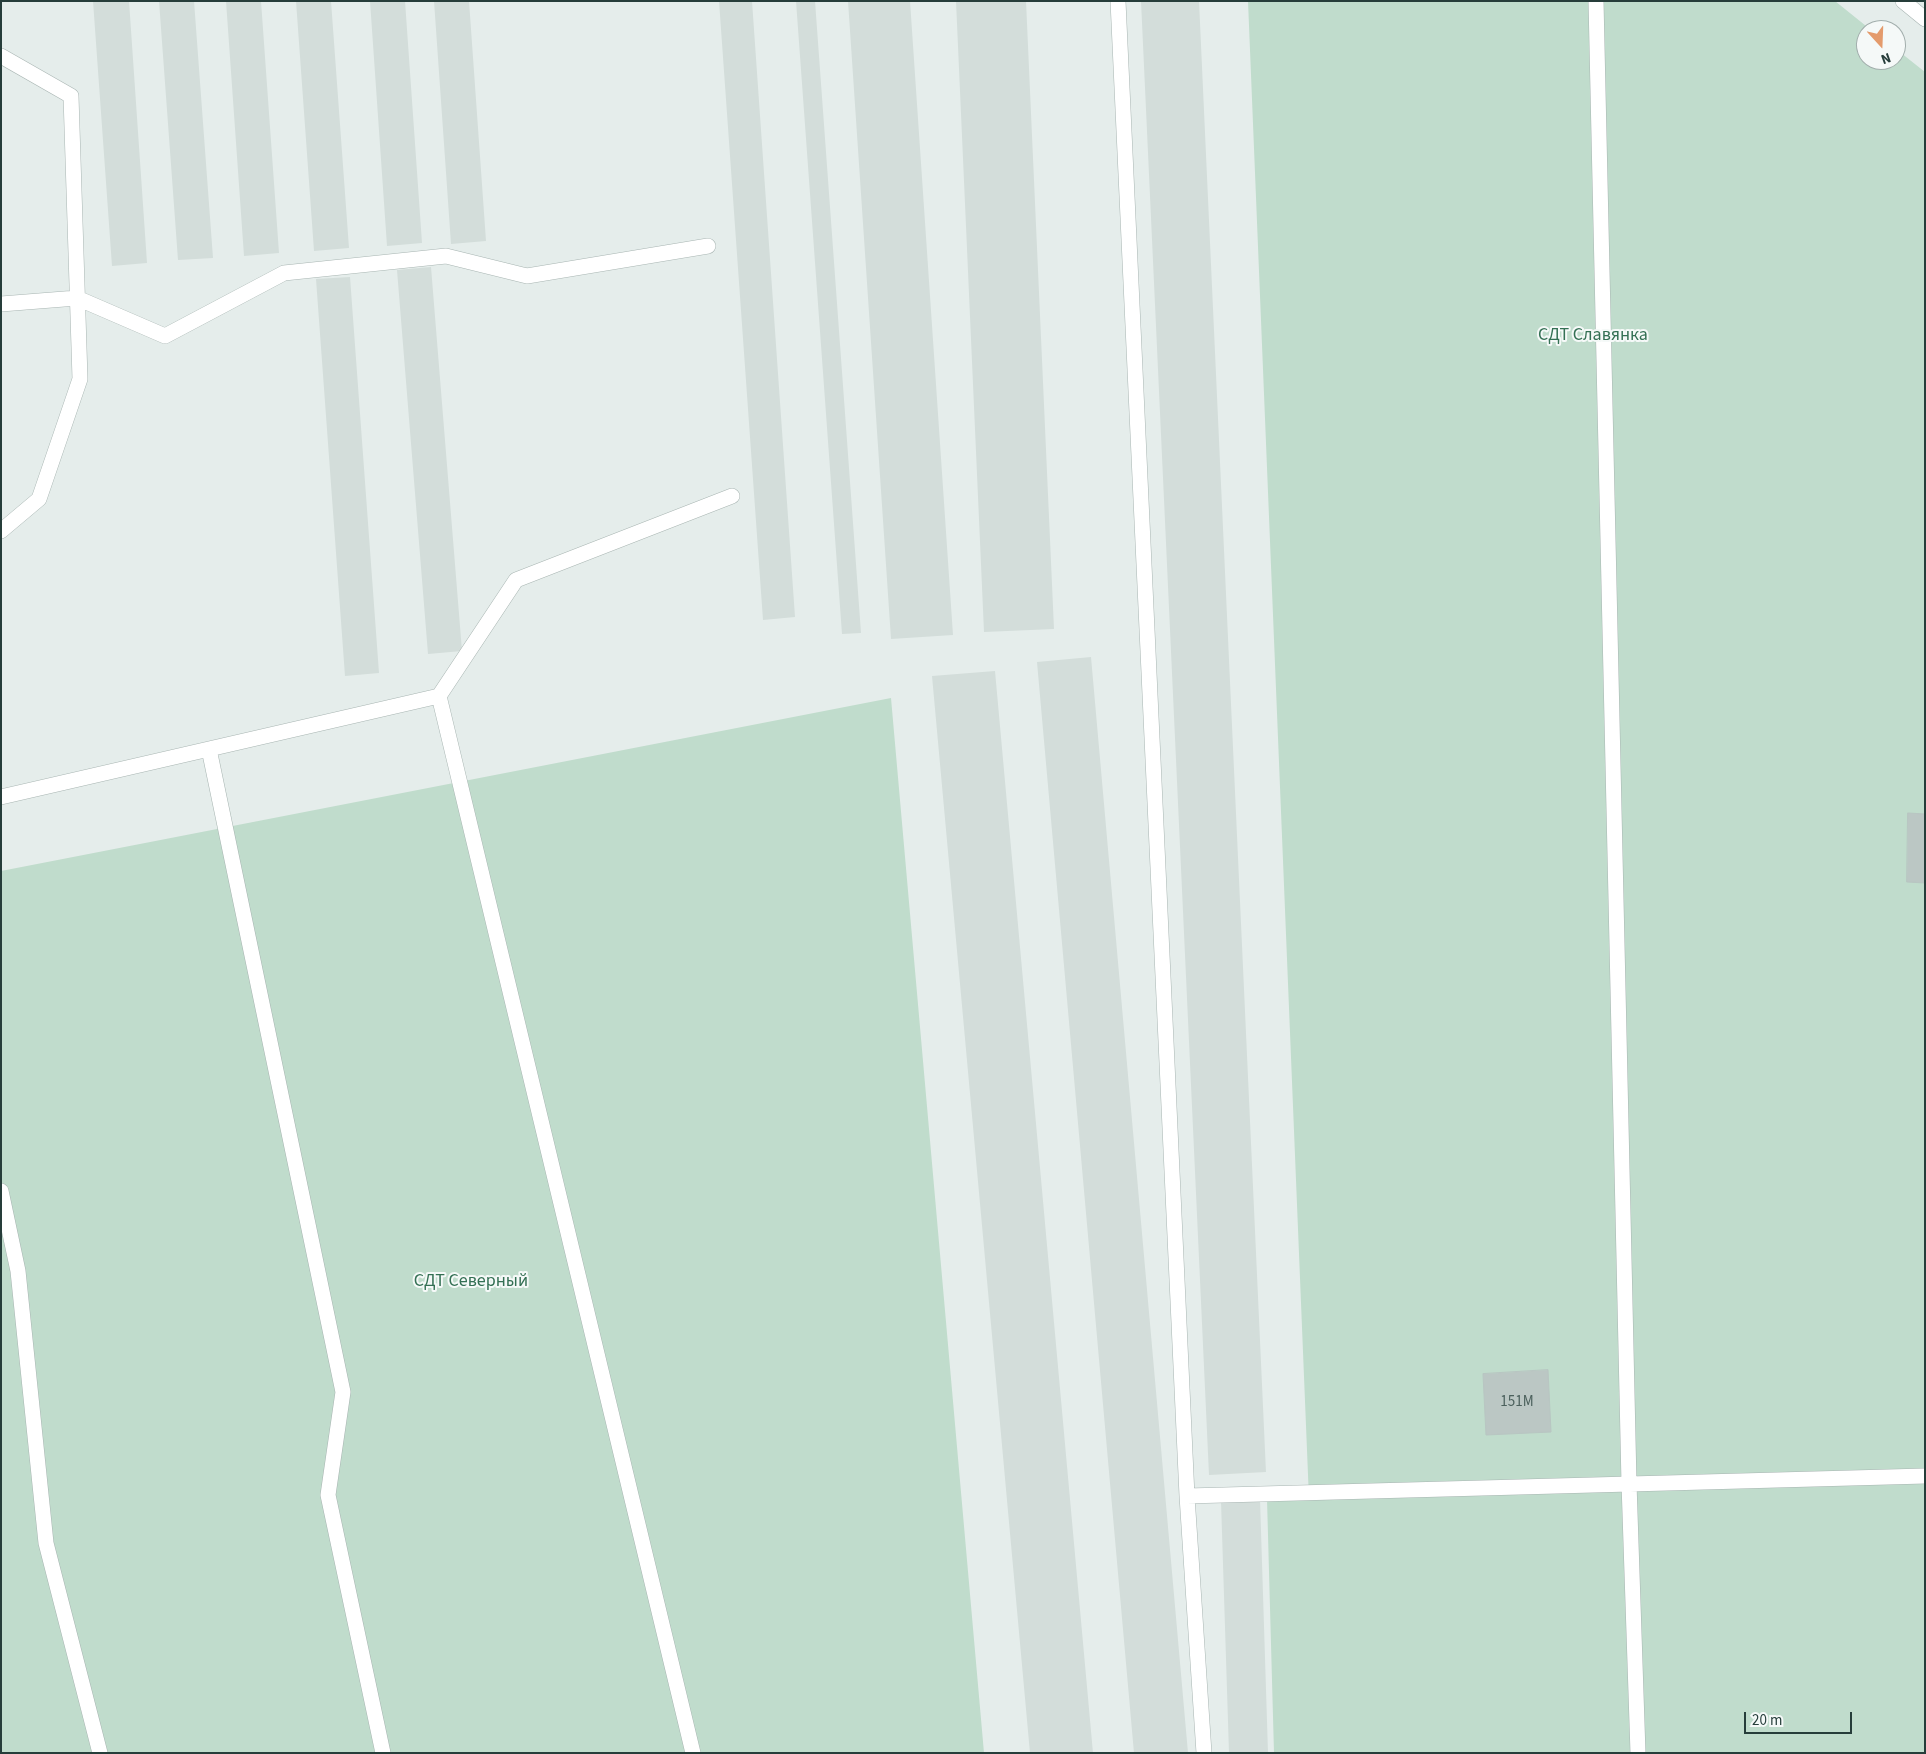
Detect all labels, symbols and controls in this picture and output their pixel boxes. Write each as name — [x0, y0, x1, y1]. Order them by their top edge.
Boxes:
north arrow — [1856, 20, 1906, 70]
text: N — [1878, 47, 1894, 69]
park label: СДТ Славянка — [1538, 325, 1648, 347]
park label: СДТ Северный — [414, 1271, 528, 1293]
house number: 151М — [1500, 1394, 1534, 1412]
scale bar — [1746, 1702, 1854, 1734]
text: 20 m — [1752, 1710, 1782, 1731]

